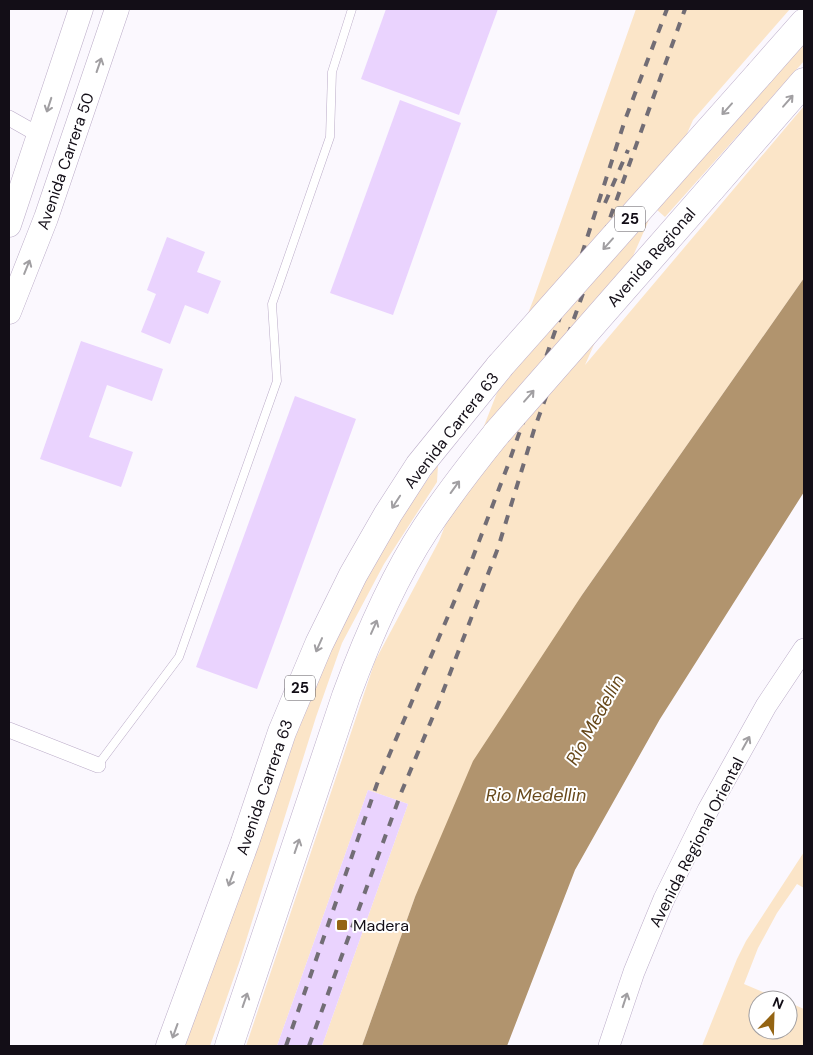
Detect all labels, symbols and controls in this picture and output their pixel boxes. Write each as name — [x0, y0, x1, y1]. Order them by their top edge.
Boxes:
one-way arrow — [94, 57, 104, 73]
street label: Avenida Carrera 50 — [32, 90, 99, 232]
one-way arrow — [782, 94, 793, 107]
one-way arrow — [44, 97, 53, 112]
one-way arrow — [722, 103, 733, 116]
street label: Avenida Regional — [603, 203, 700, 311]
road number: 25 — [615, 206, 645, 232]
one-way arrow — [602, 238, 614, 251]
one-way arrow — [22, 260, 32, 275]
street label: Avenida Carrera 63 — [399, 368, 503, 493]
one-way arrow — [523, 390, 535, 403]
one-way arrow — [450, 480, 460, 494]
one-way arrow — [391, 494, 401, 508]
one-way arrow — [369, 620, 379, 635]
one-way arrow — [314, 637, 324, 652]
water label: Río Medellín — [560, 671, 630, 769]
road number: 25 — [285, 676, 315, 700]
street label: Avenida Carrera 63 — [231, 717, 298, 858]
one-way arrow — [741, 735, 751, 750]
street label: Avenida Regional Oriental — [644, 754, 748, 931]
water label: Rio Medellin — [486, 783, 586, 807]
one-way arrow — [292, 838, 302, 854]
one-way arrow — [226, 870, 235, 886]
place label: Madera — [353, 915, 409, 936]
marker: Madera — [335, 918, 349, 932]
north arrow — [748, 990, 798, 1040]
one-way arrow — [241, 993, 250, 1008]
one-way arrow — [621, 993, 630, 1008]
text: N — [770, 993, 786, 1013]
one-way arrow — [170, 1023, 179, 1038]

